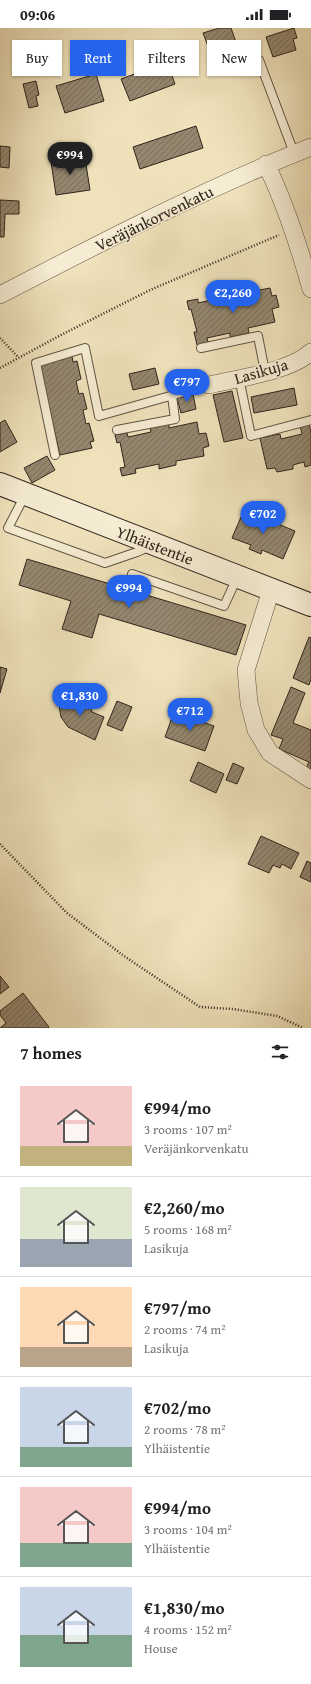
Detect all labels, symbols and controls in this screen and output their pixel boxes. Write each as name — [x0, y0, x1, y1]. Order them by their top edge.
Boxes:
text: 09:06 — [20, 4, 55, 25]
chip: Buy — [12, 40, 62, 76]
chip: Rent — [70, 40, 126, 76]
chip: Filters — [134, 40, 199, 76]
chip: New — [207, 40, 261, 76]
pin: €994 — [46, 142, 94, 176]
text: €994 — [57, 145, 83, 164]
street label: Veräjänkorvenkatu — [91, 179, 217, 257]
pin: €2,260 — [200, 280, 266, 314]
text: €2,260 — [214, 283, 252, 302]
street label: Lasikuja — [231, 352, 291, 390]
pin: €797 — [163, 369, 211, 403]
text: €797 — [174, 372, 200, 391]
pin: €702 — [239, 501, 287, 535]
text: €702 — [250, 504, 276, 523]
street label: Ylhäistentie — [113, 519, 197, 571]
pin: €994 — [105, 575, 153, 609]
text: €994 — [116, 578, 142, 597]
pin: €1,830 — [47, 683, 113, 717]
text: €1,830 — [61, 686, 99, 705]
pin: €712 — [166, 698, 214, 732]
text: €712 — [177, 701, 203, 720]
text: 7 homes — [20, 1040, 82, 1065]
icon: filters — [269, 1041, 291, 1063]
text: €994/mo — [144, 1095, 211, 1120]
icon: home — [52, 1102, 100, 1150]
text: 3 rooms · 107 m² — [144, 1120, 232, 1139]
text: Veräjänkorvenkatu — [144, 1139, 249, 1158]
text: €2,260/mo — [144, 1195, 225, 1220]
icon: home — [52, 1203, 100, 1251]
text: 5 rooms · 168 m² — [144, 1220, 232, 1239]
text: Lasikuja — [144, 1239, 189, 1258]
text: €797/mo — [144, 1295, 211, 1320]
icon: home — [52, 1303, 100, 1351]
text: 2 rooms · 74 m² — [144, 1320, 226, 1339]
text: Lasikuja — [144, 1339, 189, 1358]
text: €702/mo — [144, 1395, 211, 1420]
icon: home — [52, 1403, 100, 1451]
text: 2 rooms · 78 m² — [144, 1420, 226, 1439]
text: Ylhäistentie — [144, 1439, 210, 1458]
text: €994/mo — [144, 1495, 211, 1520]
icon: home — [52, 1503, 100, 1551]
text: 3 rooms · 104 m² — [144, 1520, 232, 1539]
text: Ylhäistentie — [144, 1539, 210, 1558]
text: €1,830/mo — [144, 1595, 225, 1620]
icon: home — [52, 1603, 100, 1651]
text: 4 rooms · 152 m² — [144, 1620, 232, 1639]
text: House — [144, 1639, 178, 1658]

